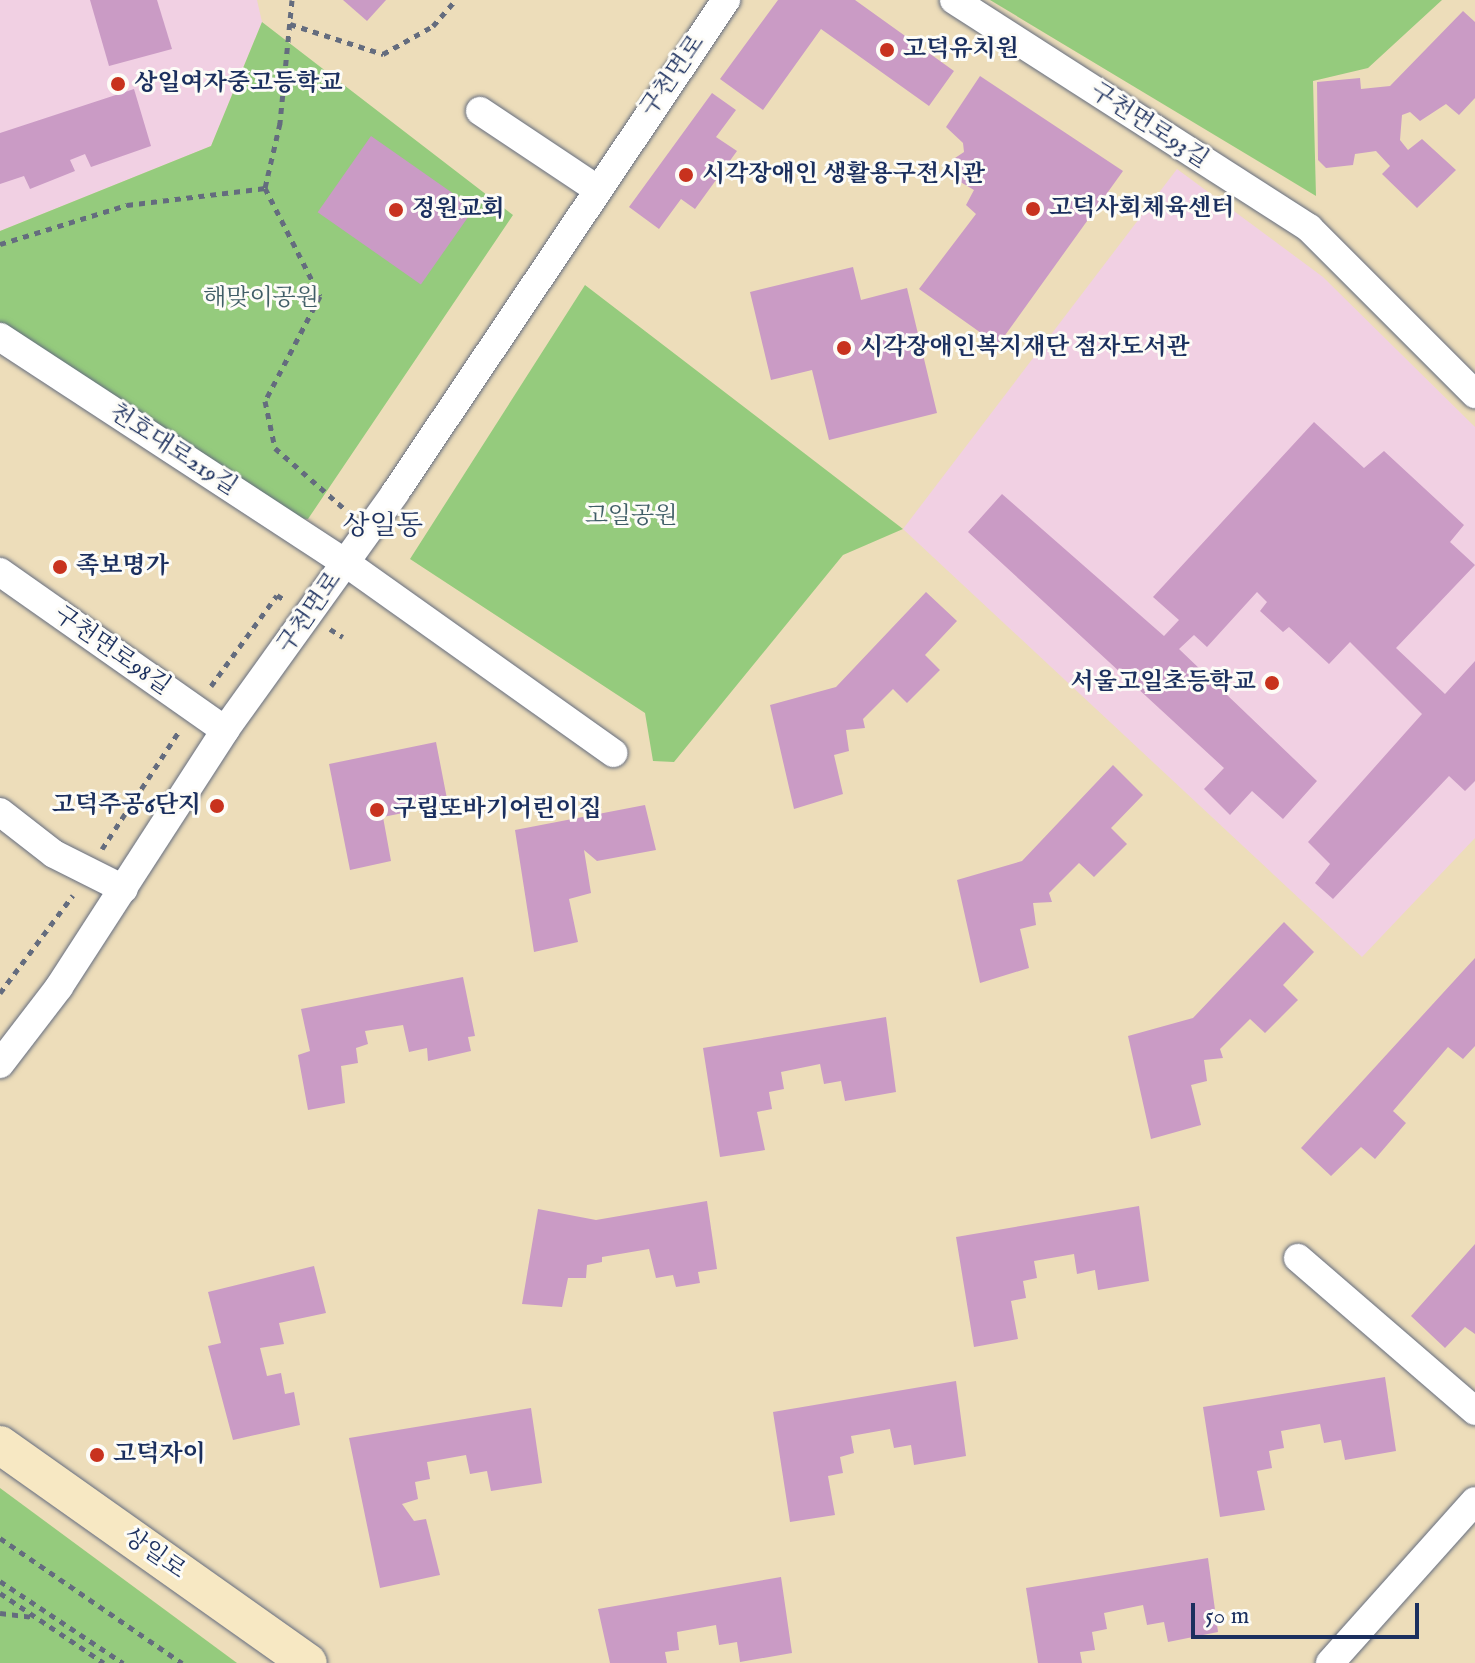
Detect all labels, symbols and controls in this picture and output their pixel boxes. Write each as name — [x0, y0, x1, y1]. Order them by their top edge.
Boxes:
street label: 구천면로 — [635, 30, 711, 122]
place label: 고덕유치원 — [903, 36, 1019, 64]
marker: 고덕유치원 — [878, 41, 896, 59]
place label: 상일여자중고등학교 — [134, 70, 343, 98]
marker: 상일여자중고등학교 — [109, 75, 127, 93]
street label: 구천면로93길 — [1084, 77, 1214, 175]
place label: 시각장애인 생활용구전시관 — [702, 161, 985, 189]
marker: 시각장애인 생활용구전시관 — [677, 166, 695, 184]
place label: 고덕사회체육센터 — [1049, 195, 1234, 223]
place label: 정원교회 — [412, 196, 505, 224]
marker: 고덕사회체육센터 — [1024, 200, 1042, 218]
marker: 정원교회 — [387, 201, 405, 219]
park label: 해맞이공원 — [203, 285, 319, 313]
place label: 시각장애인복지재단 점자도서관 — [860, 334, 1190, 362]
marker: 시각장애인복지재단 점자도서관 — [835, 339, 853, 357]
street label: 천호대로219길 — [104, 398, 242, 502]
park label: 고일공원 — [585, 503, 677, 531]
district label: 상일동 — [342, 510, 424, 544]
place label: 족보명가 — [76, 553, 169, 581]
marker: 족보명가 — [51, 558, 69, 576]
street label: 구천면로 — [272, 567, 348, 659]
street label: 구천면로98길 — [48, 600, 176, 702]
place label: 서울고일초등학교 — [1071, 669, 1256, 697]
marker: 서울고일초등학교 — [1263, 674, 1281, 692]
place label: 고덕주공6단지 — [52, 792, 201, 820]
place label: 구립또바기어린이집 — [393, 796, 602, 824]
marker: 고덕주공6단지 — [208, 797, 226, 815]
marker: 구립또바기어린이집 — [368, 801, 386, 819]
place label: 고덕자이 — [113, 1441, 206, 1469]
marker: 고덕자이 — [88, 1446, 106, 1464]
street label: 상일로 — [117, 1522, 191, 1586]
scale bar — [1195, 1587, 1423, 1637]
text: 50 m — [1205, 1601, 1249, 1632]

